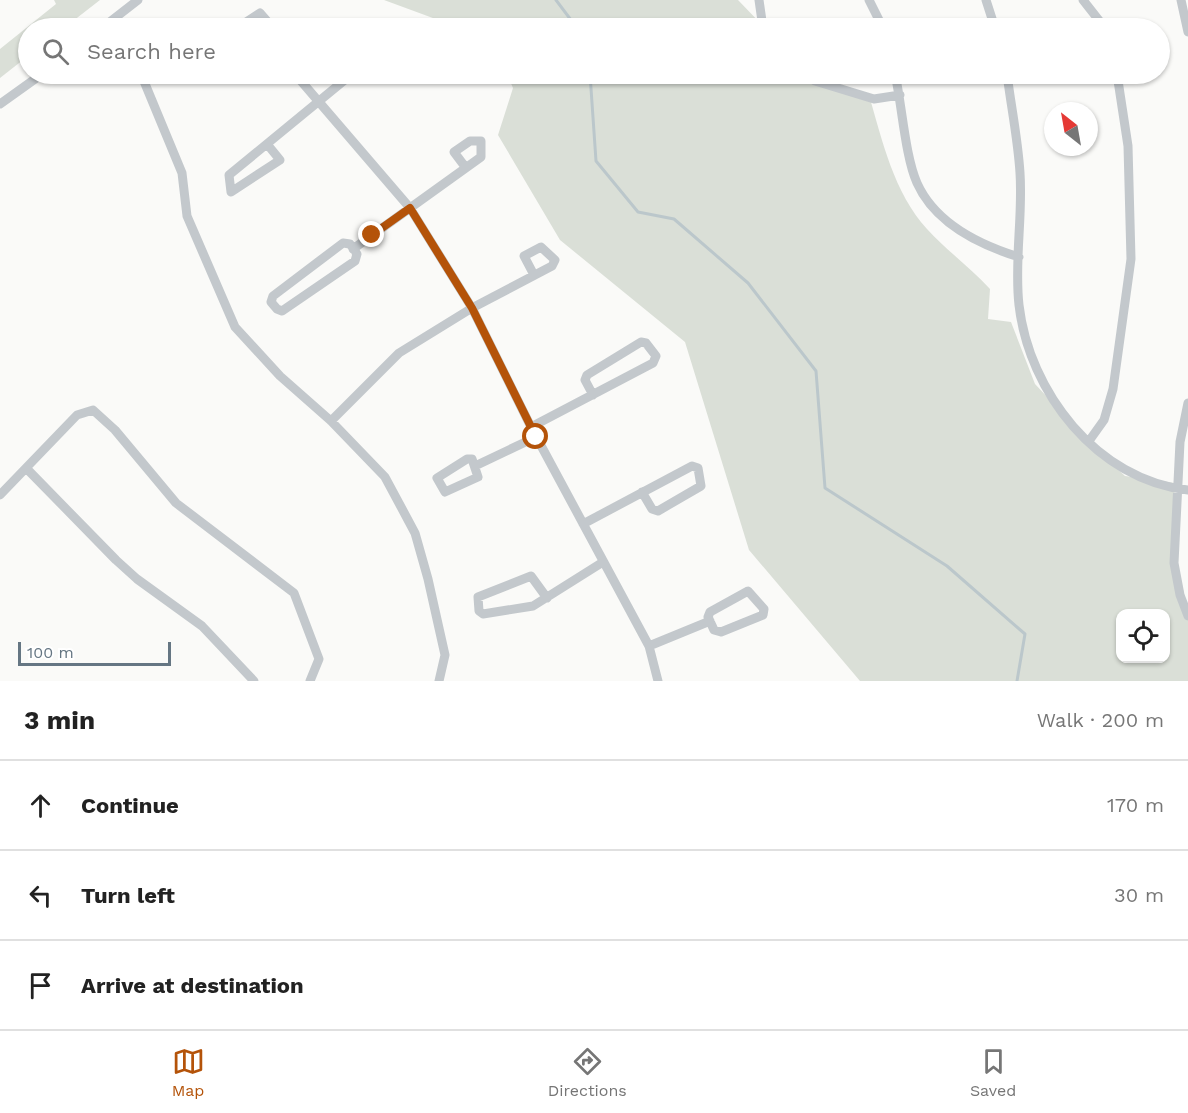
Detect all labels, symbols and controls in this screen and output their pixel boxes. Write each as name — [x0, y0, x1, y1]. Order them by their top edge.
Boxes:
search box — [18, 18, 1170, 84]
icon: search — [39, 35, 72, 68]
text: Search here — [87, 39, 216, 64]
north arrow — [1044, 102, 1098, 156]
route end — [358, 221, 384, 247]
route start — [522, 423, 548, 449]
map controls — [1116, 609, 1170, 663]
button: locate — [1116, 609, 1170, 663]
scale bar — [18, 639, 171, 666]
text: 100 m — [27, 643, 74, 662]
text: 3 min — [24, 705, 95, 735]
text: Walk · 200 m — [1037, 708, 1164, 732]
icon: ahead — [24, 789, 57, 822]
text: Continue — [81, 793, 179, 818]
text: 170 m — [1107, 793, 1164, 817]
icon: left — [24, 879, 57, 912]
text: Turn left — [81, 883, 175, 908]
text: 30 m — [1114, 883, 1164, 907]
icon: arrive — [24, 969, 57, 1002]
text: Arrive at destination — [81, 973, 304, 998]
tab: Map — [172, 1045, 205, 1100]
tab: Directions — [548, 1045, 627, 1100]
tab: Saved — [970, 1045, 1016, 1100]

